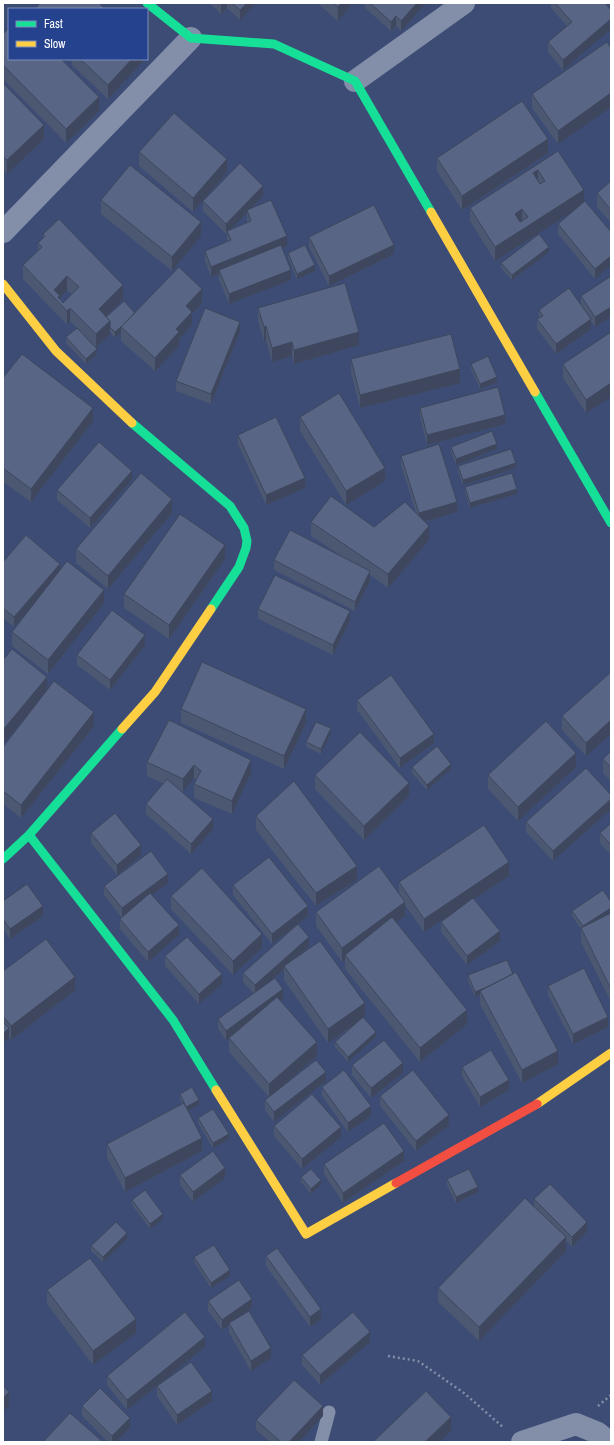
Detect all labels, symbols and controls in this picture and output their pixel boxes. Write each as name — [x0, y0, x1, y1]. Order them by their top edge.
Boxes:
legend — [8, 8, 148, 60]
text: Fast — [44, 16, 63, 32]
text: Slow — [44, 36, 66, 52]

